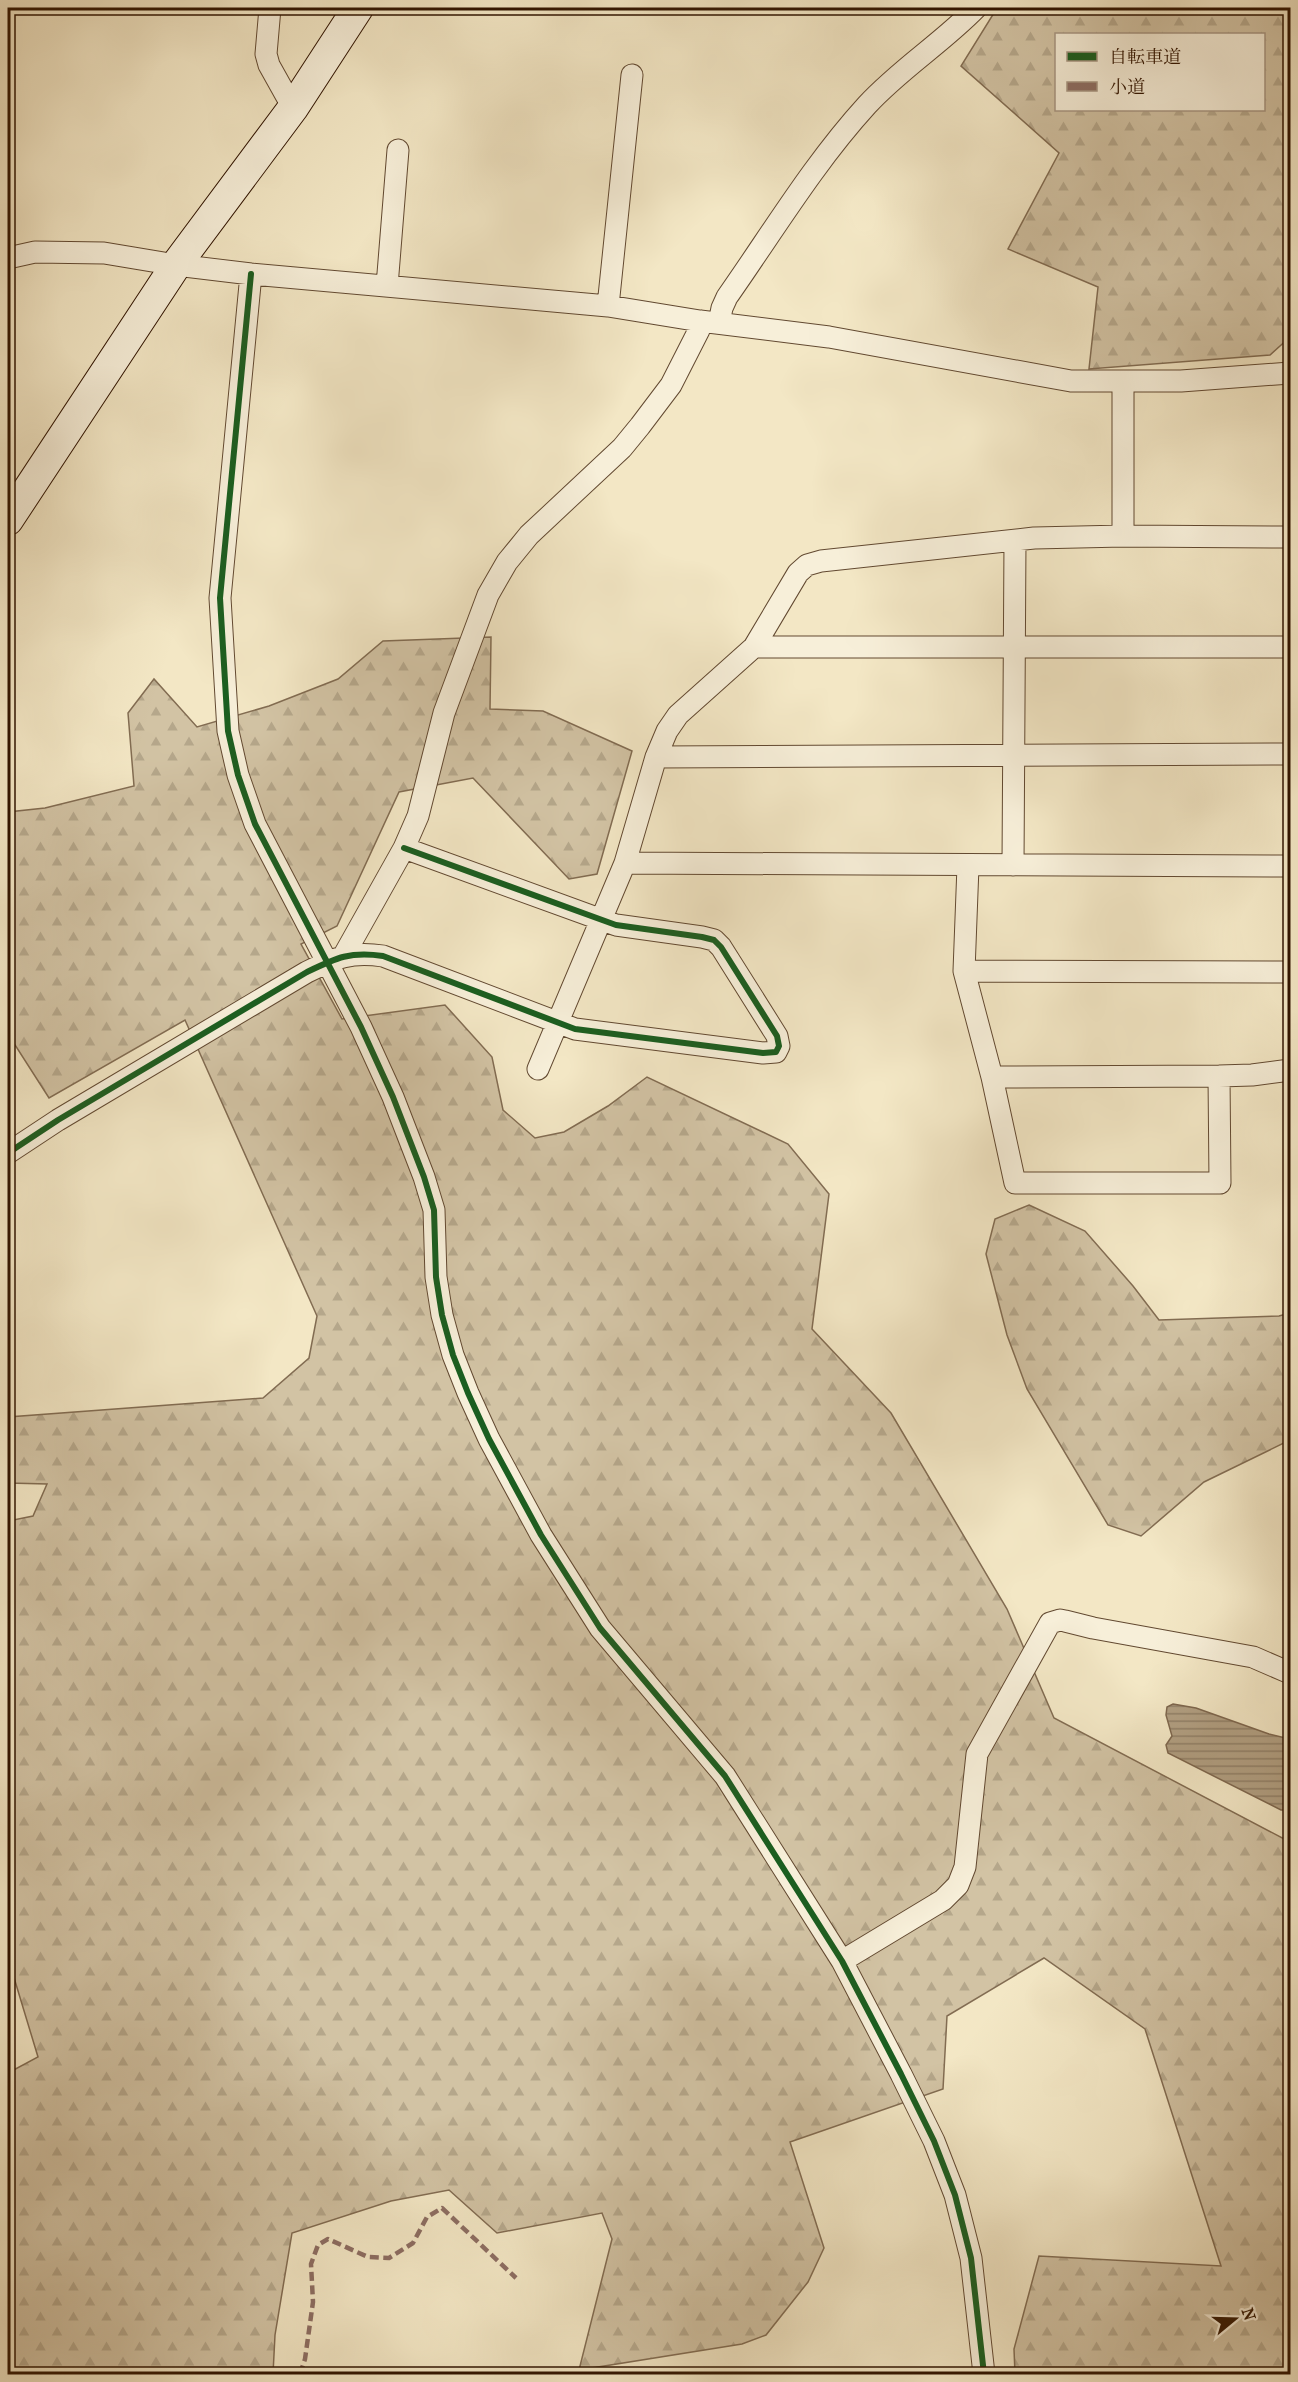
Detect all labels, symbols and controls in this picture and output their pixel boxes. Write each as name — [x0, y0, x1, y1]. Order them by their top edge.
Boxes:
legend — [1055, 33, 1265, 111]
text: 自転車道 — [1109, 47, 1181, 68]
text: 小道 — [1109, 77, 1145, 98]
north arrow — [1205, 2289, 1265, 2349]
text: N — [1238, 2305, 1260, 2324]

